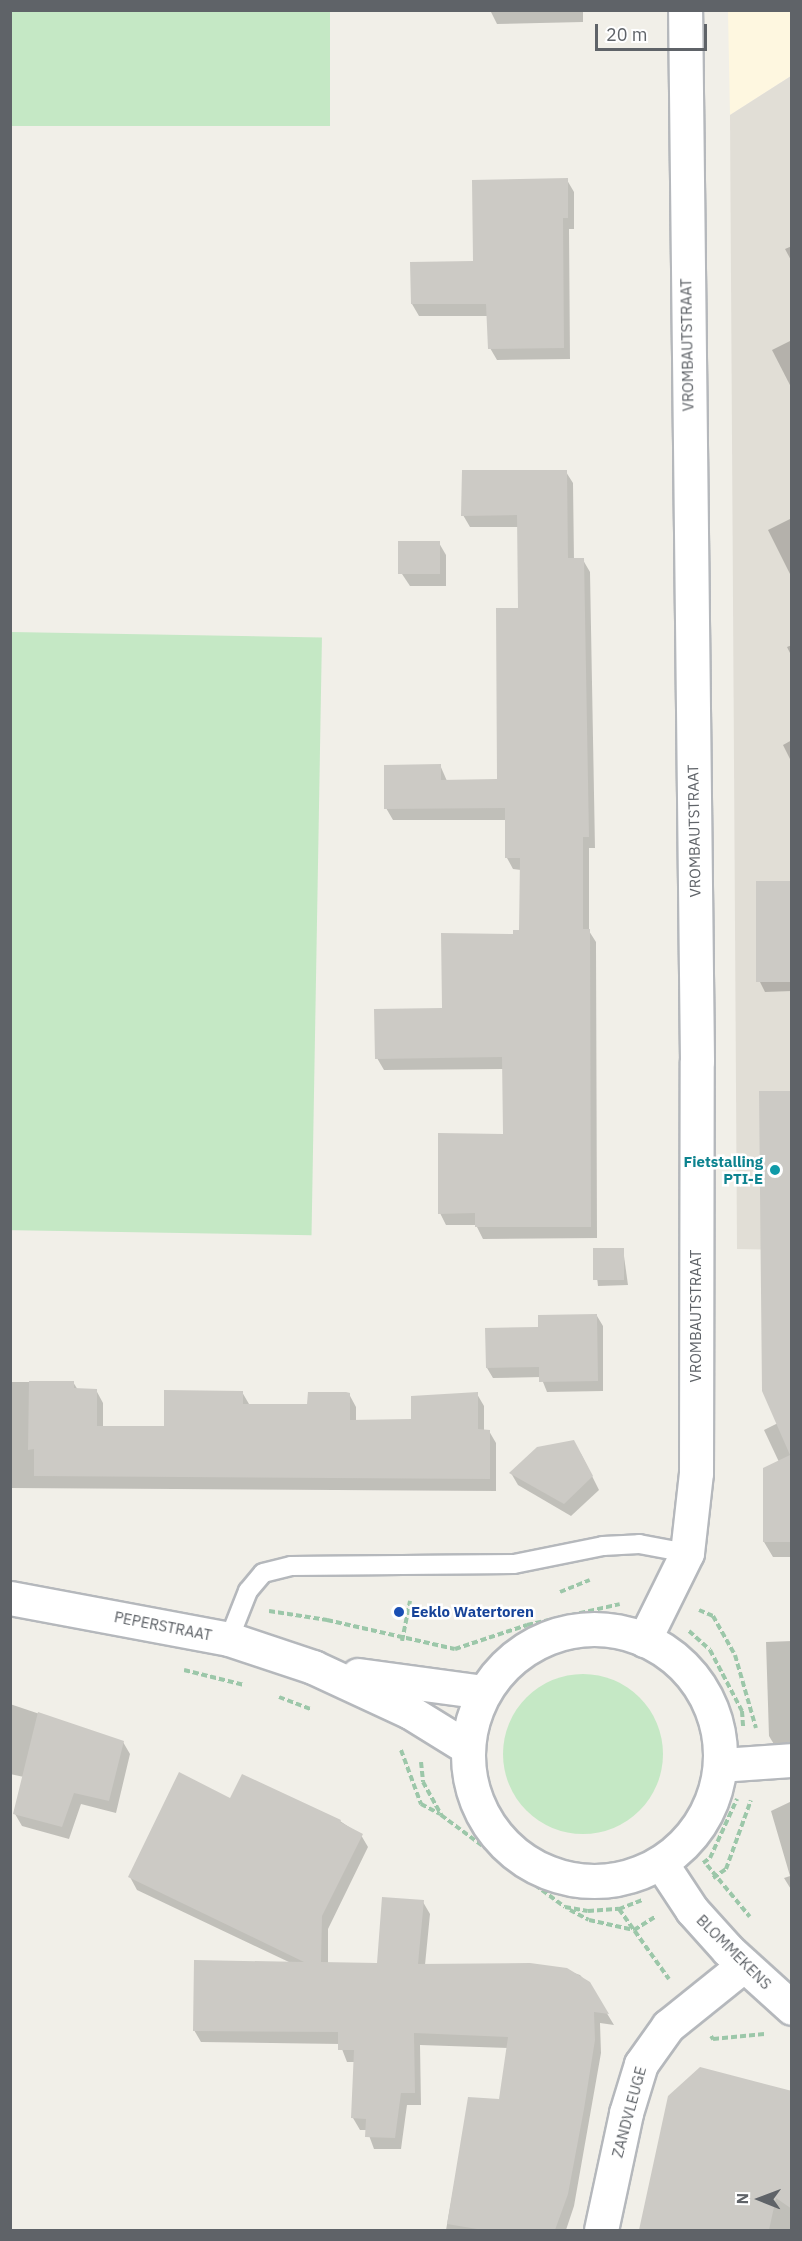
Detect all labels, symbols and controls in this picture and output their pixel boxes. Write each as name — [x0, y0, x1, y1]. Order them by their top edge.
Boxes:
scale bar — [598, 12, 710, 50]
text: 20 m — [606, 23, 648, 46]
street label: VROMBAUTSTRAAT — [677, 278, 697, 412]
street label: VROMBAUTSTRAAT — [684, 764, 704, 898]
place label: Fietstalling PTI-E — [684, 1152, 763, 1187]
marker: Fietstalling PTI-E — [768, 1163, 782, 1177]
street label: VROMBAUTSTRAAT — [687, 1250, 705, 1382]
place label: Eeklo Watertoren — [411, 1603, 534, 1621]
marker: Eeklo Watertoren — [392, 1605, 406, 1619]
street label: PEPERSTRAAT — [113, 1608, 213, 1644]
street label: BLOMMEKENS — [693, 1911, 775, 1993]
street label: ZANDVLEUGE — [608, 2064, 650, 2160]
north arrow — [730, 2169, 790, 2229]
text: N — [732, 2193, 752, 2205]

